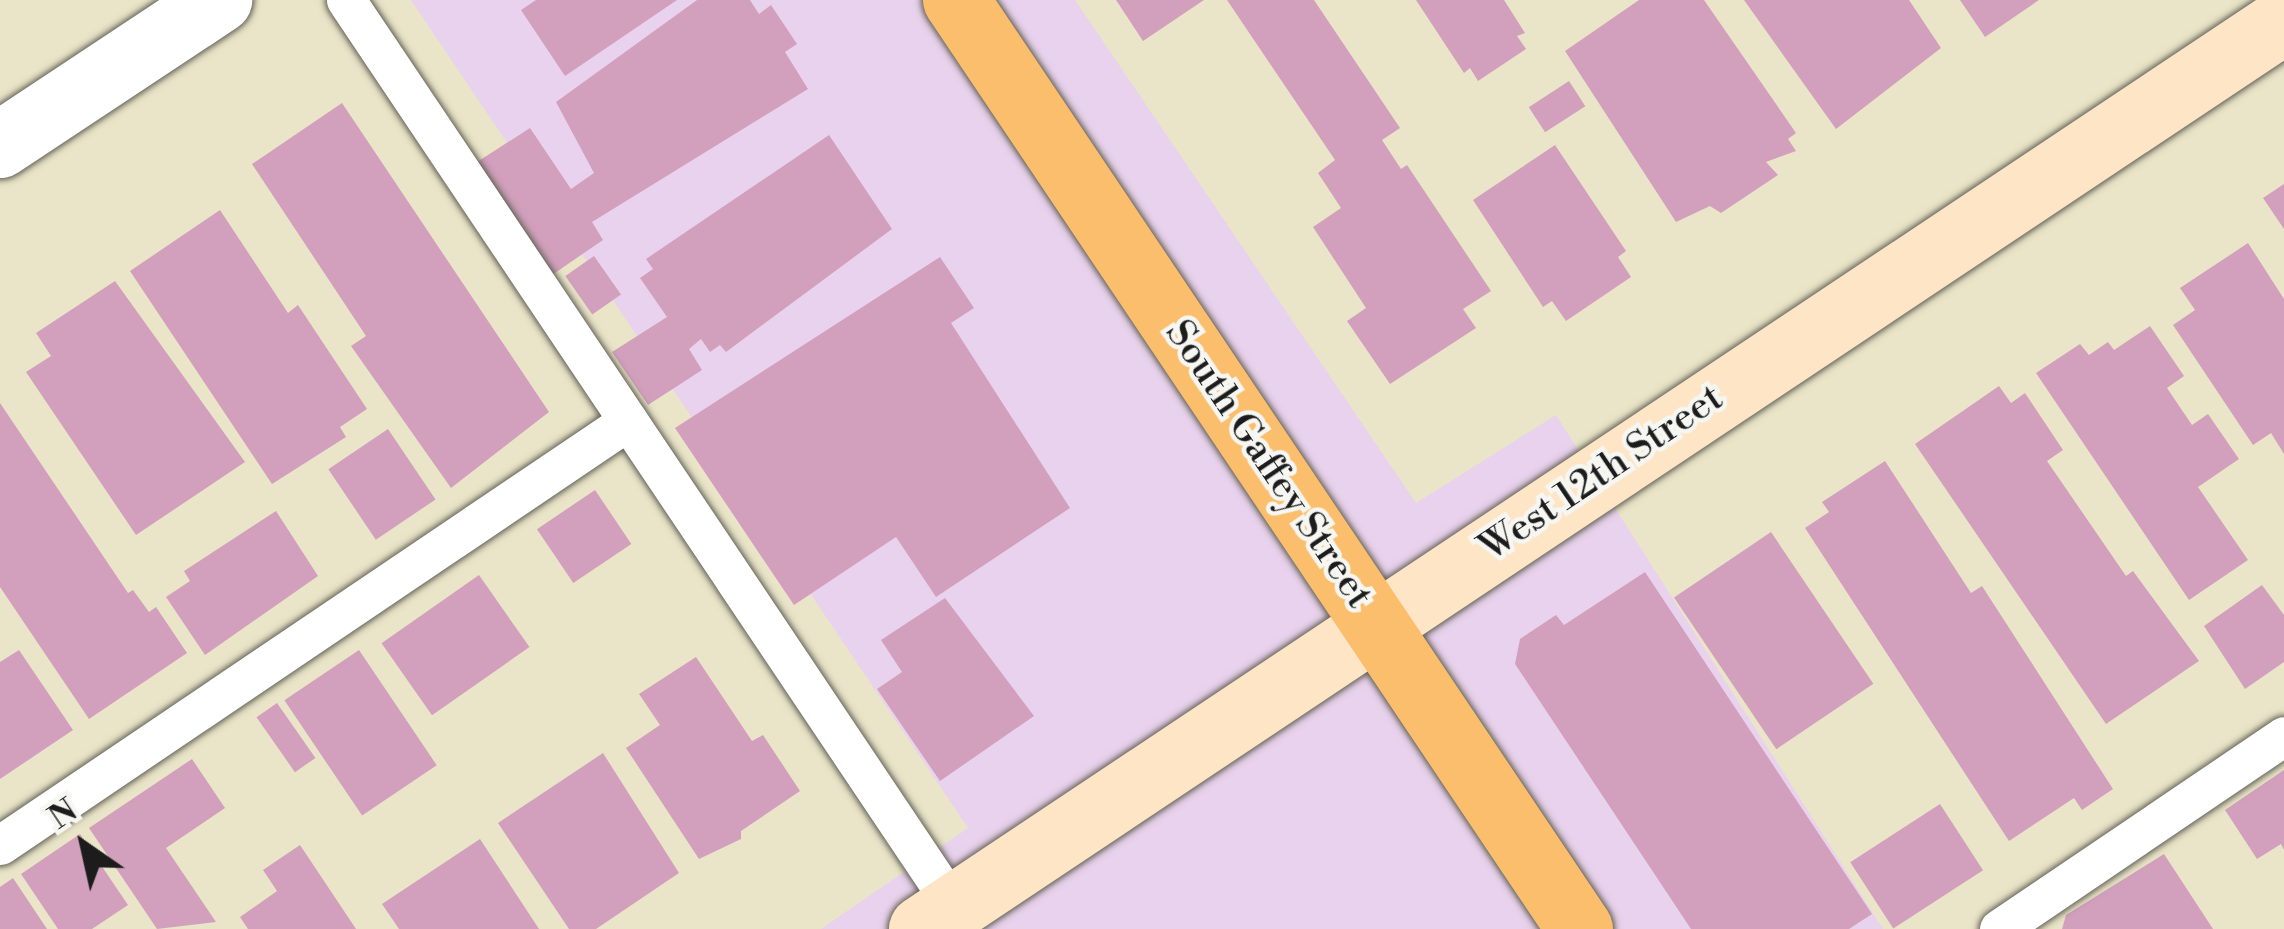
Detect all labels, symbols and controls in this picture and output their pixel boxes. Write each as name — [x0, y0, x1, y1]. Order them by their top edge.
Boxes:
street label: South Gaffey Street — [1154, 312, 1382, 618]
street label: West 12th Street — [1472, 375, 1732, 573]
north arrow — [24, 785, 144, 905]
text: N — [41, 790, 86, 839]

